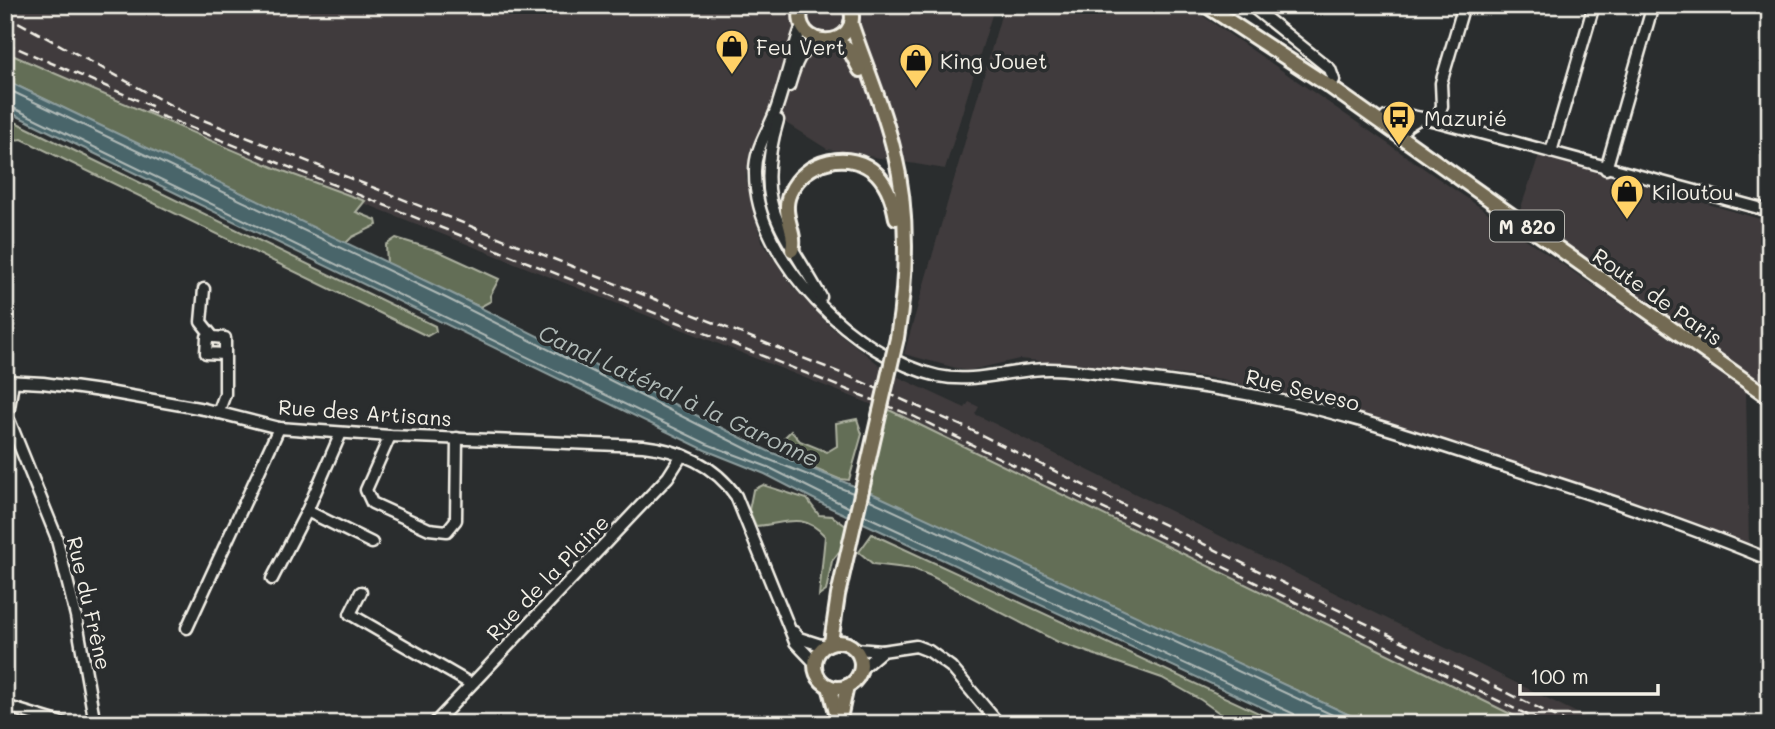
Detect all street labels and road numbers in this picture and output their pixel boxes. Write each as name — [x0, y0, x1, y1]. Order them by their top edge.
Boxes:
road number: M 820 — [1490, 210, 1564, 242]
street label: Route de Paris — [1588, 241, 1728, 351]
street label: Rue Seveso — [1243, 362, 1363, 416]
street label: Rue des Artisans — [277, 392, 453, 432]
street label: Rue de la Plaine — [480, 508, 614, 646]
street label: Rue du Frêne — [62, 534, 118, 672]

